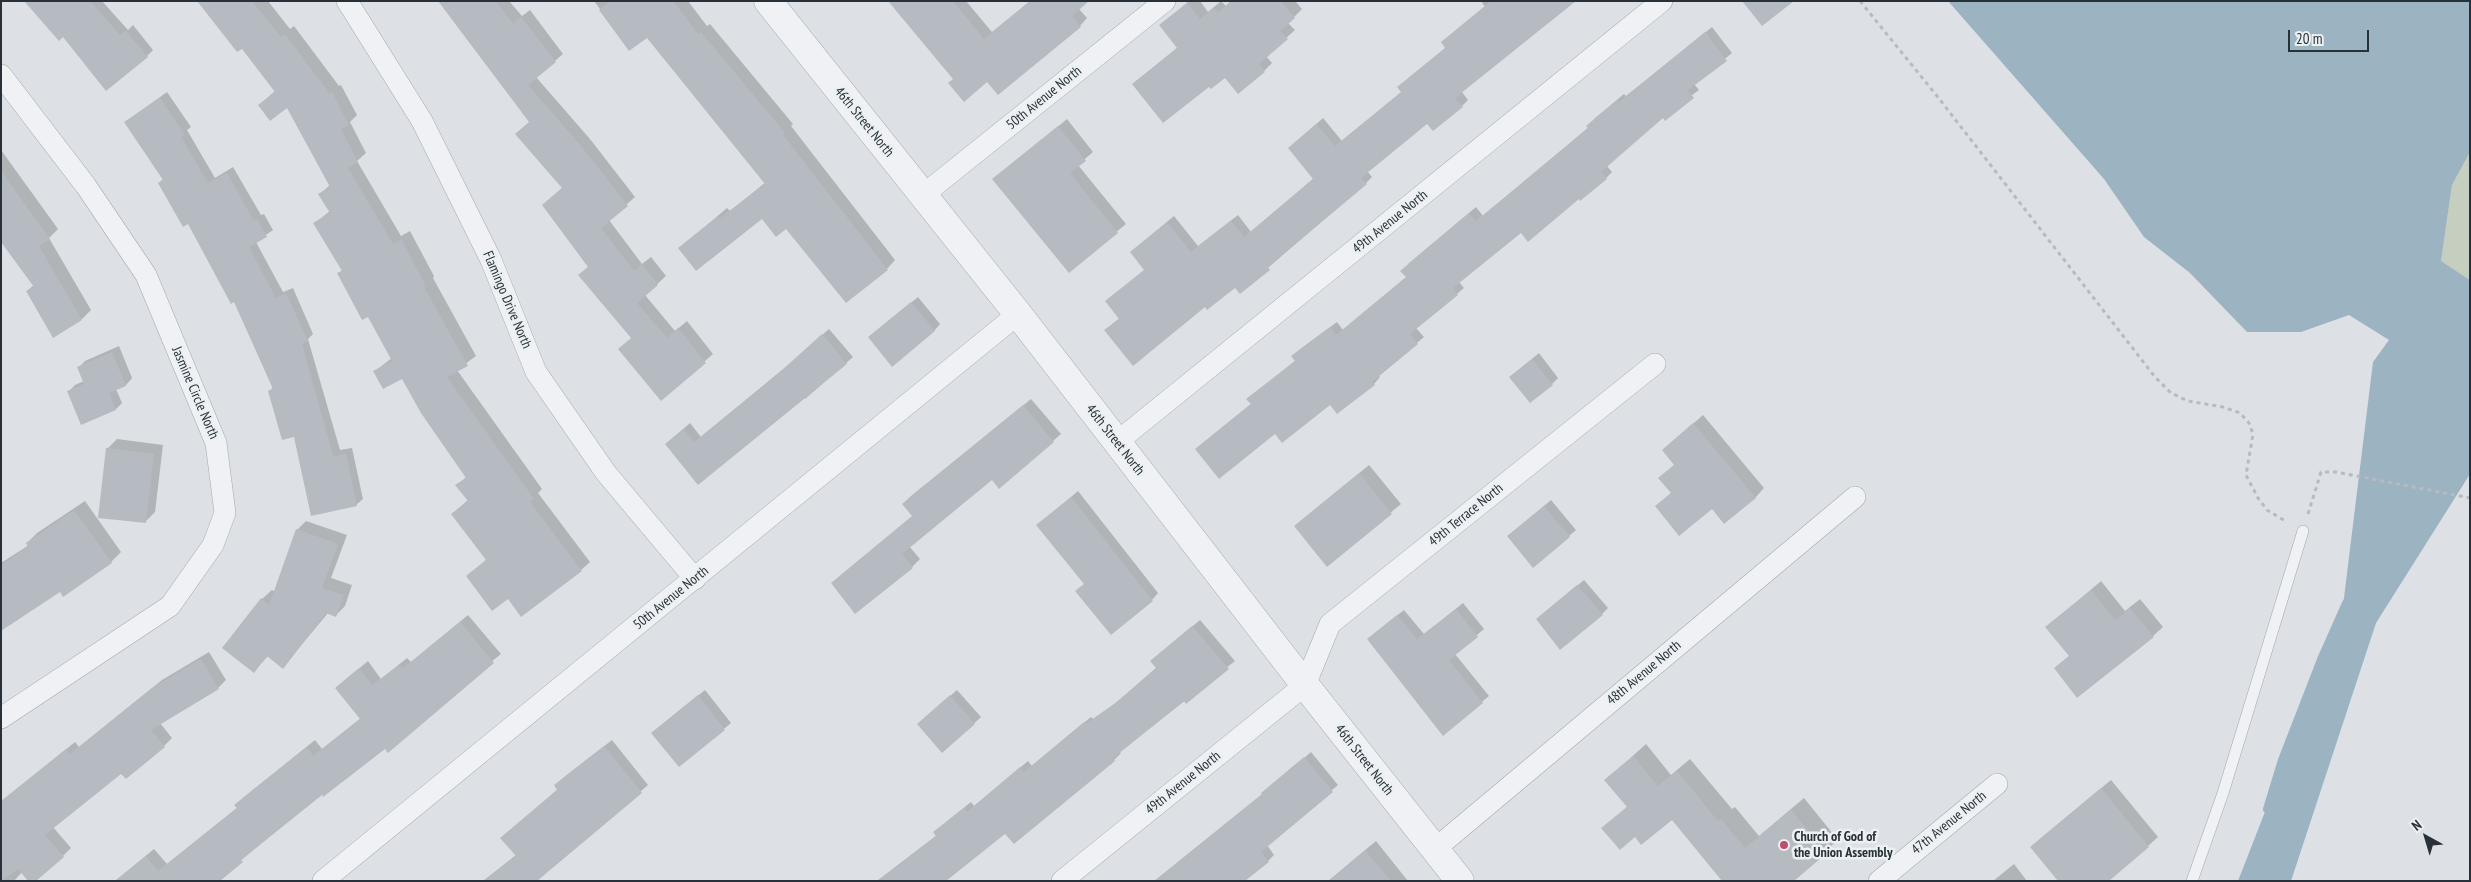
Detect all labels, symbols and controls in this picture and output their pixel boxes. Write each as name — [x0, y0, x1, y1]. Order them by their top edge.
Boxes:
scale bar — [2291, 20, 2372, 52]
text: 20 m — [2296, 29, 2322, 48]
street label: 50th Avenue North — [1003, 63, 1085, 133]
street label: 46th Street North — [831, 84, 897, 160]
street label: 49th Avenue North — [1349, 187, 1431, 257]
street label: Flamingo Drive North — [479, 249, 535, 351]
street label: Jasmine Circle North — [168, 344, 222, 442]
street label: 46th Street North — [1082, 401, 1148, 479]
street label: 49th Terrace North — [1425, 480, 1507, 550]
street label: 50th Avenue North — [630, 563, 712, 633]
street label: 48th Avenue North — [1603, 637, 1685, 709]
street label: 46th Street North — [1331, 721, 1397, 799]
street label: 49th Avenue North — [1142, 748, 1224, 818]
street label: 47th Avenue North — [1908, 788, 1990, 858]
north arrow — [2401, 812, 2451, 862]
text: N — [2408, 816, 2425, 835]
place label: Church of God of the Union Assembly — [1794, 829, 1893, 862]
marker: Church of God of the Union Assembly — [1778, 839, 1790, 851]

